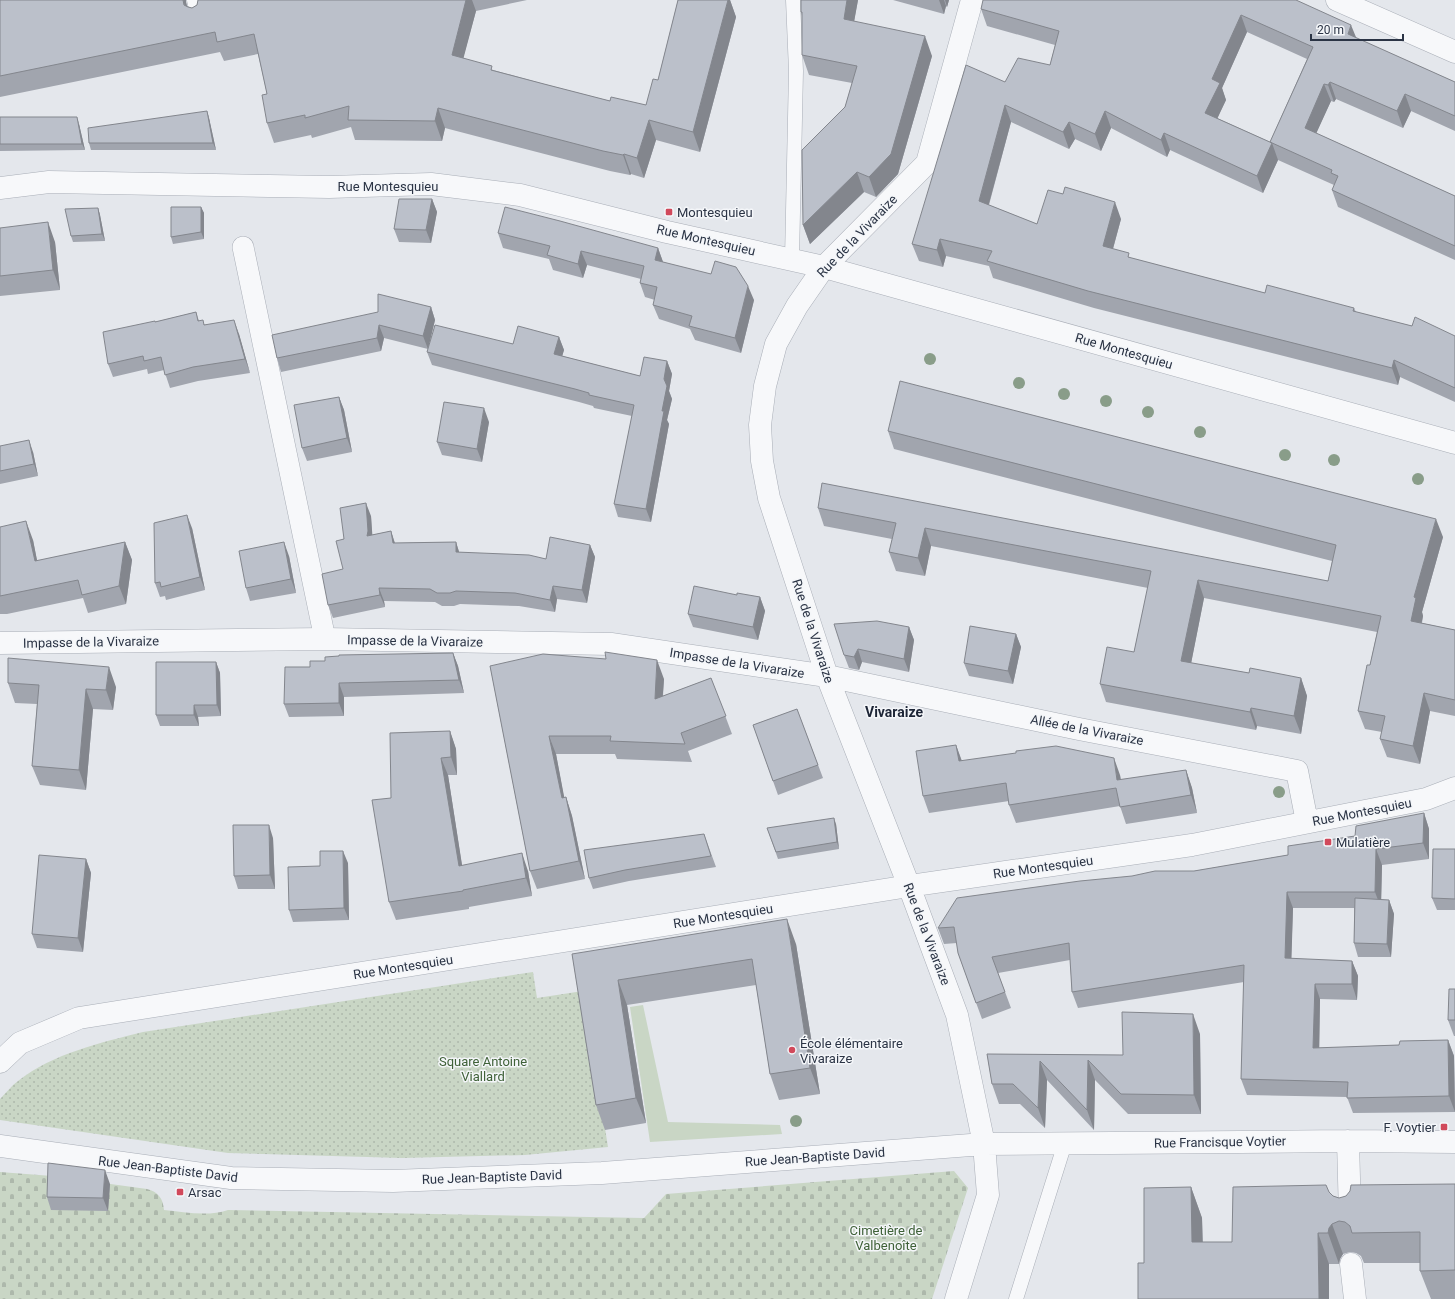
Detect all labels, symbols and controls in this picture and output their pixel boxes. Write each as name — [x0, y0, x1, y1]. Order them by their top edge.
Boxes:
scale bar — [1311, 16, 1403, 42]
text: 20 m — [1317, 23, 1344, 37]
street label: Rue Montesquieu — [338, 179, 438, 194]
street label: Rue de la Vivaraize — [814, 192, 900, 280]
place label: Montesquieu — [677, 205, 753, 220]
marker: Montesquieu — [664, 207, 674, 217]
street label: Rue Montesquieu — [655, 221, 757, 259]
street label: Rue Montesquieu — [1073, 330, 1175, 372]
street label: Rue de la Vivaraize — [789, 577, 837, 685]
street label: Impasse de la Vivaraize — [347, 632, 483, 650]
street label: Impasse de la Vivaraize — [23, 633, 159, 651]
street label: Impasse de la Vivaraize — [669, 645, 805, 681]
district label: Vivaraize — [865, 704, 923, 720]
street label: Allée de la Vivaraize — [1029, 712, 1145, 748]
street label: Rue Montesquieu — [1311, 795, 1413, 829]
place label: Mulatière — [1336, 835, 1390, 850]
marker: Mulatière — [1323, 837, 1333, 847]
street label: Rue Montesquieu — [992, 853, 1094, 881]
street label: Rue de la Vivaraize — [901, 881, 953, 987]
street label: Rue Montesquieu — [672, 901, 774, 931]
street label: Rue Montesquieu — [352, 952, 454, 982]
place label: École élémentaire Vivaraize — [800, 1036, 903, 1066]
marker: École élémentaire Vivaraize — [787, 1045, 797, 1055]
park label: Square Antoine Viallard — [439, 1054, 527, 1084]
place label: F. Voytier — [1383, 1120, 1437, 1135]
marker: F. Voytier — [1439, 1122, 1449, 1132]
street label: Rue Francisque Voytier — [1154, 1133, 1287, 1151]
street label: Rue Jean-Baptiste David — [744, 1145, 886, 1169]
street label: Rue Jean-Baptiste David — [97, 1153, 239, 1185]
street label: Rue Jean-Baptiste David — [422, 1167, 562, 1187]
place label: Arsac — [188, 1185, 222, 1200]
marker: Arsac — [175, 1187, 185, 1197]
park label: Cimetière de Valbenoîte — [850, 1223, 923, 1253]

